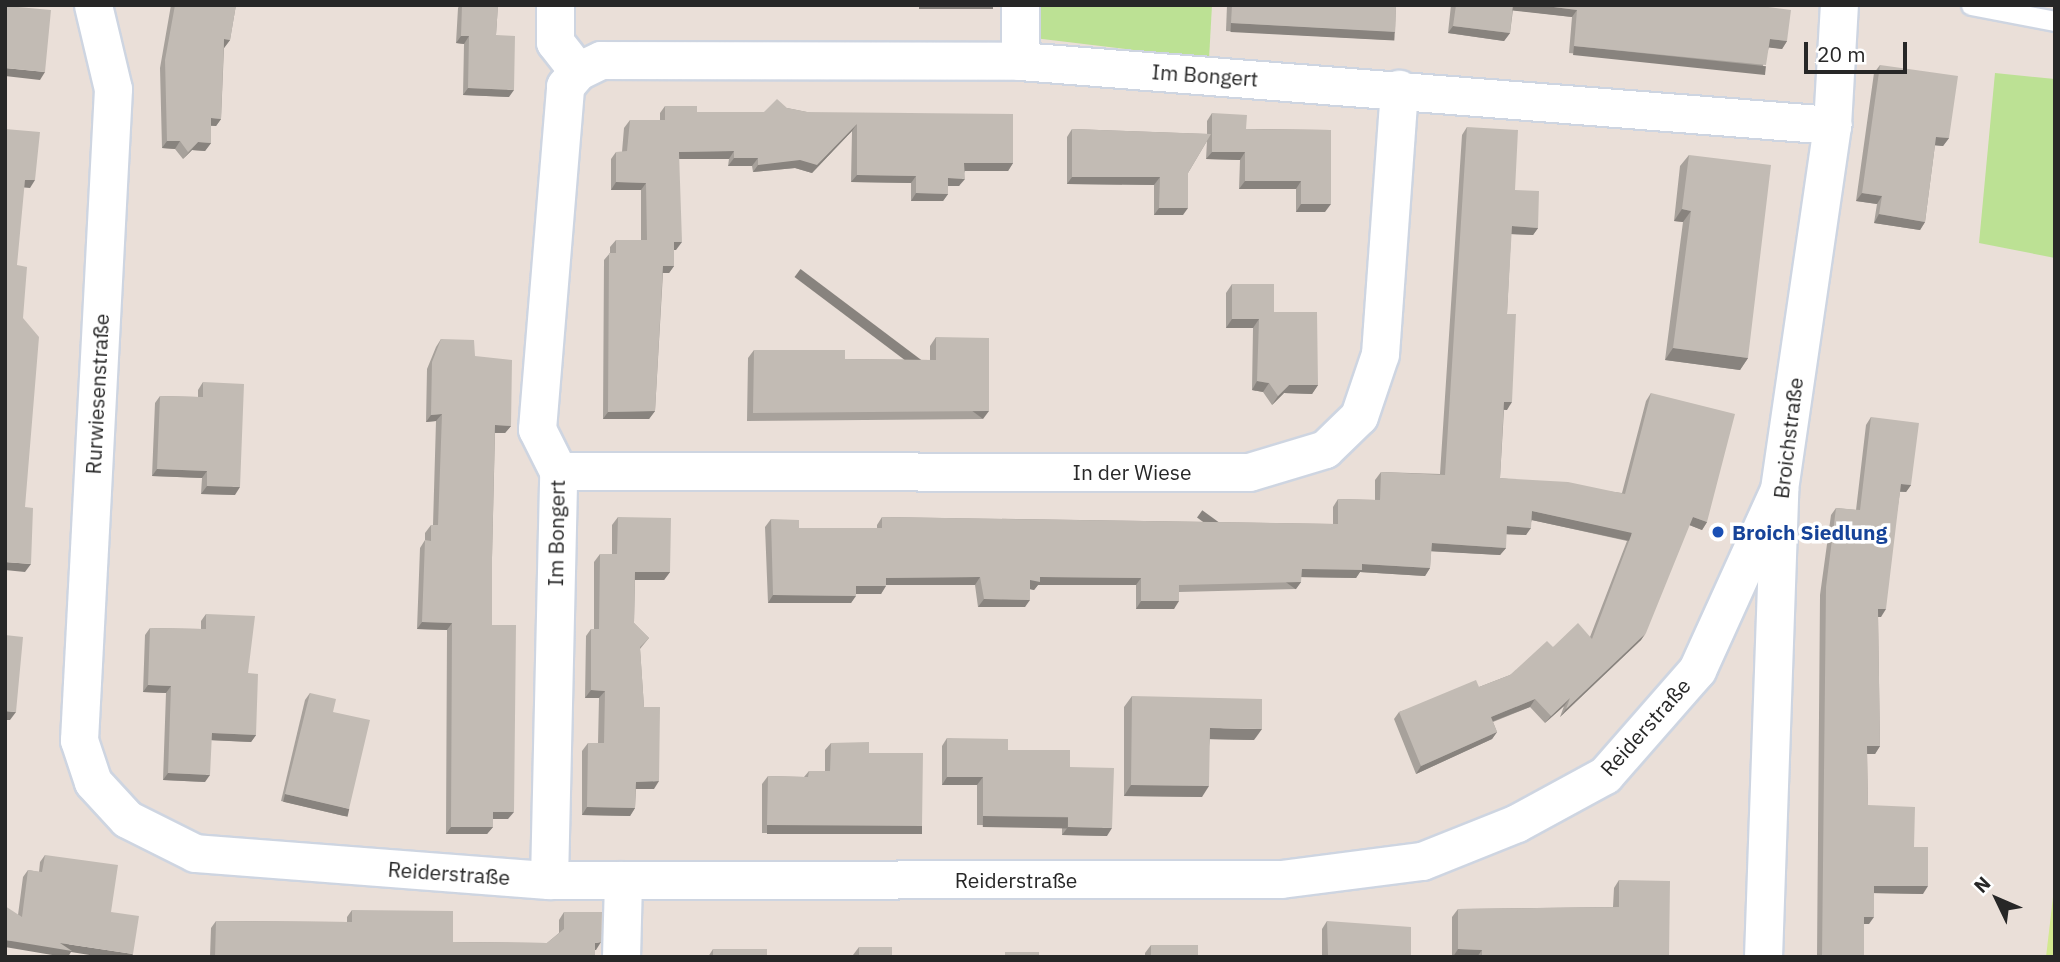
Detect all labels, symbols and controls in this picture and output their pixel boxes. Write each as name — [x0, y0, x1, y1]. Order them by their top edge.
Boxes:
scale bar — [1808, 28, 1911, 72]
text: 20 m — [1817, 40, 1866, 68]
street label: Im Bongert — [1151, 59, 1259, 91]
street label: Rurwiesenstraße — [80, 313, 114, 475]
street label: Broichstraße — [1768, 376, 1808, 500]
street label: In der Wiese — [1073, 459, 1191, 485]
street label: Im Bongert — [542, 479, 570, 587]
place label: Broich Siedlung — [1732, 519, 1887, 545]
marker: Broich Siedlung — [1710, 524, 1726, 540]
street label: Reiderstraße — [1595, 673, 1695, 781]
street label: Reiderstraße — [387, 856, 511, 890]
north arrow — [1962, 864, 2032, 934]
street label: Reiderstraße — [955, 867, 1077, 893]
text: N — [1968, 871, 1995, 898]

